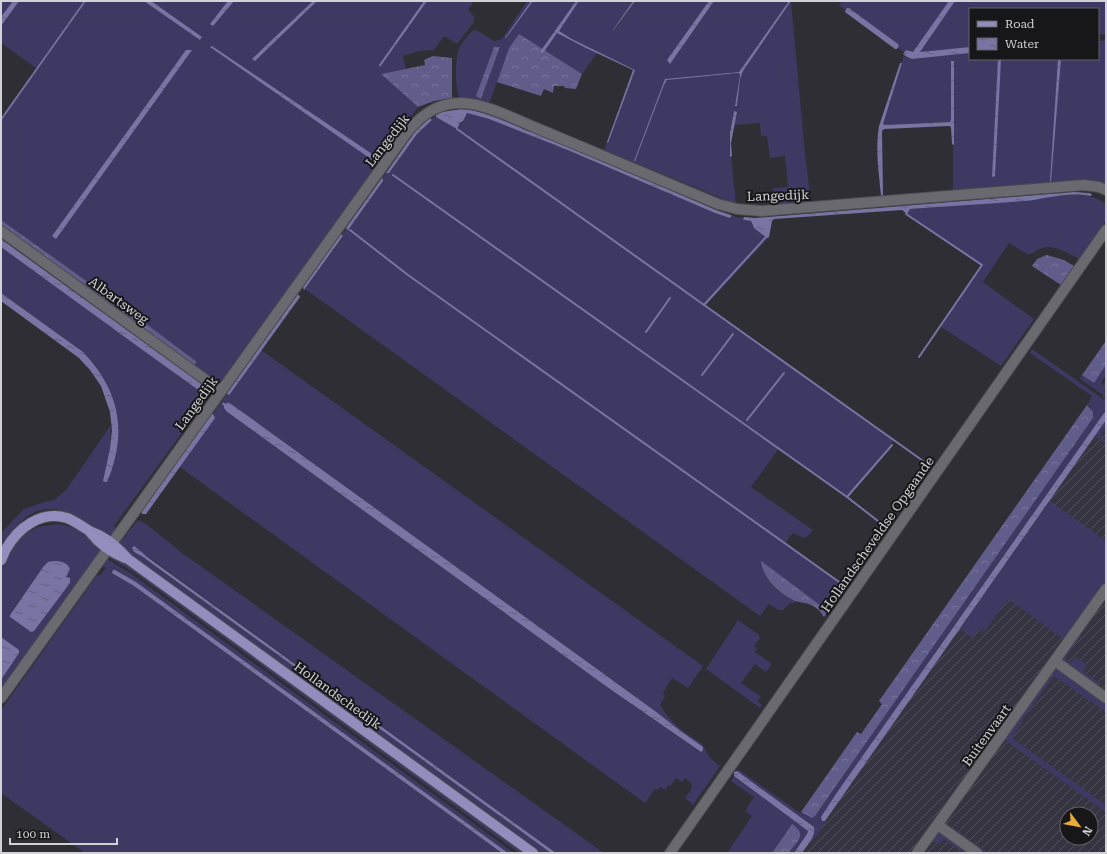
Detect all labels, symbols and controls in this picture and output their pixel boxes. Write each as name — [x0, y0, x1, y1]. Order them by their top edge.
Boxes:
legend — [969, 8, 1099, 60]
text: Road — [1005, 17, 1035, 31]
text: Water — [1005, 37, 1039, 51]
street label: Langedijk — [362, 111, 413, 170]
street label: Langedijk — [747, 187, 809, 204]
street label: Albartsweg — [86, 274, 152, 327]
street label: Langedijk — [172, 374, 221, 433]
street label: Hollandscheveldse Opgaande — [818, 454, 937, 615]
street label: Hollandschedijk — [291, 659, 384, 732]
street label: Buitenvaart — [959, 701, 1014, 769]
north arrow — [1059, 806, 1099, 846]
scale bar — [10, 820, 117, 846]
text: N — [1079, 824, 1095, 839]
text: 100 m — [16, 827, 50, 841]

